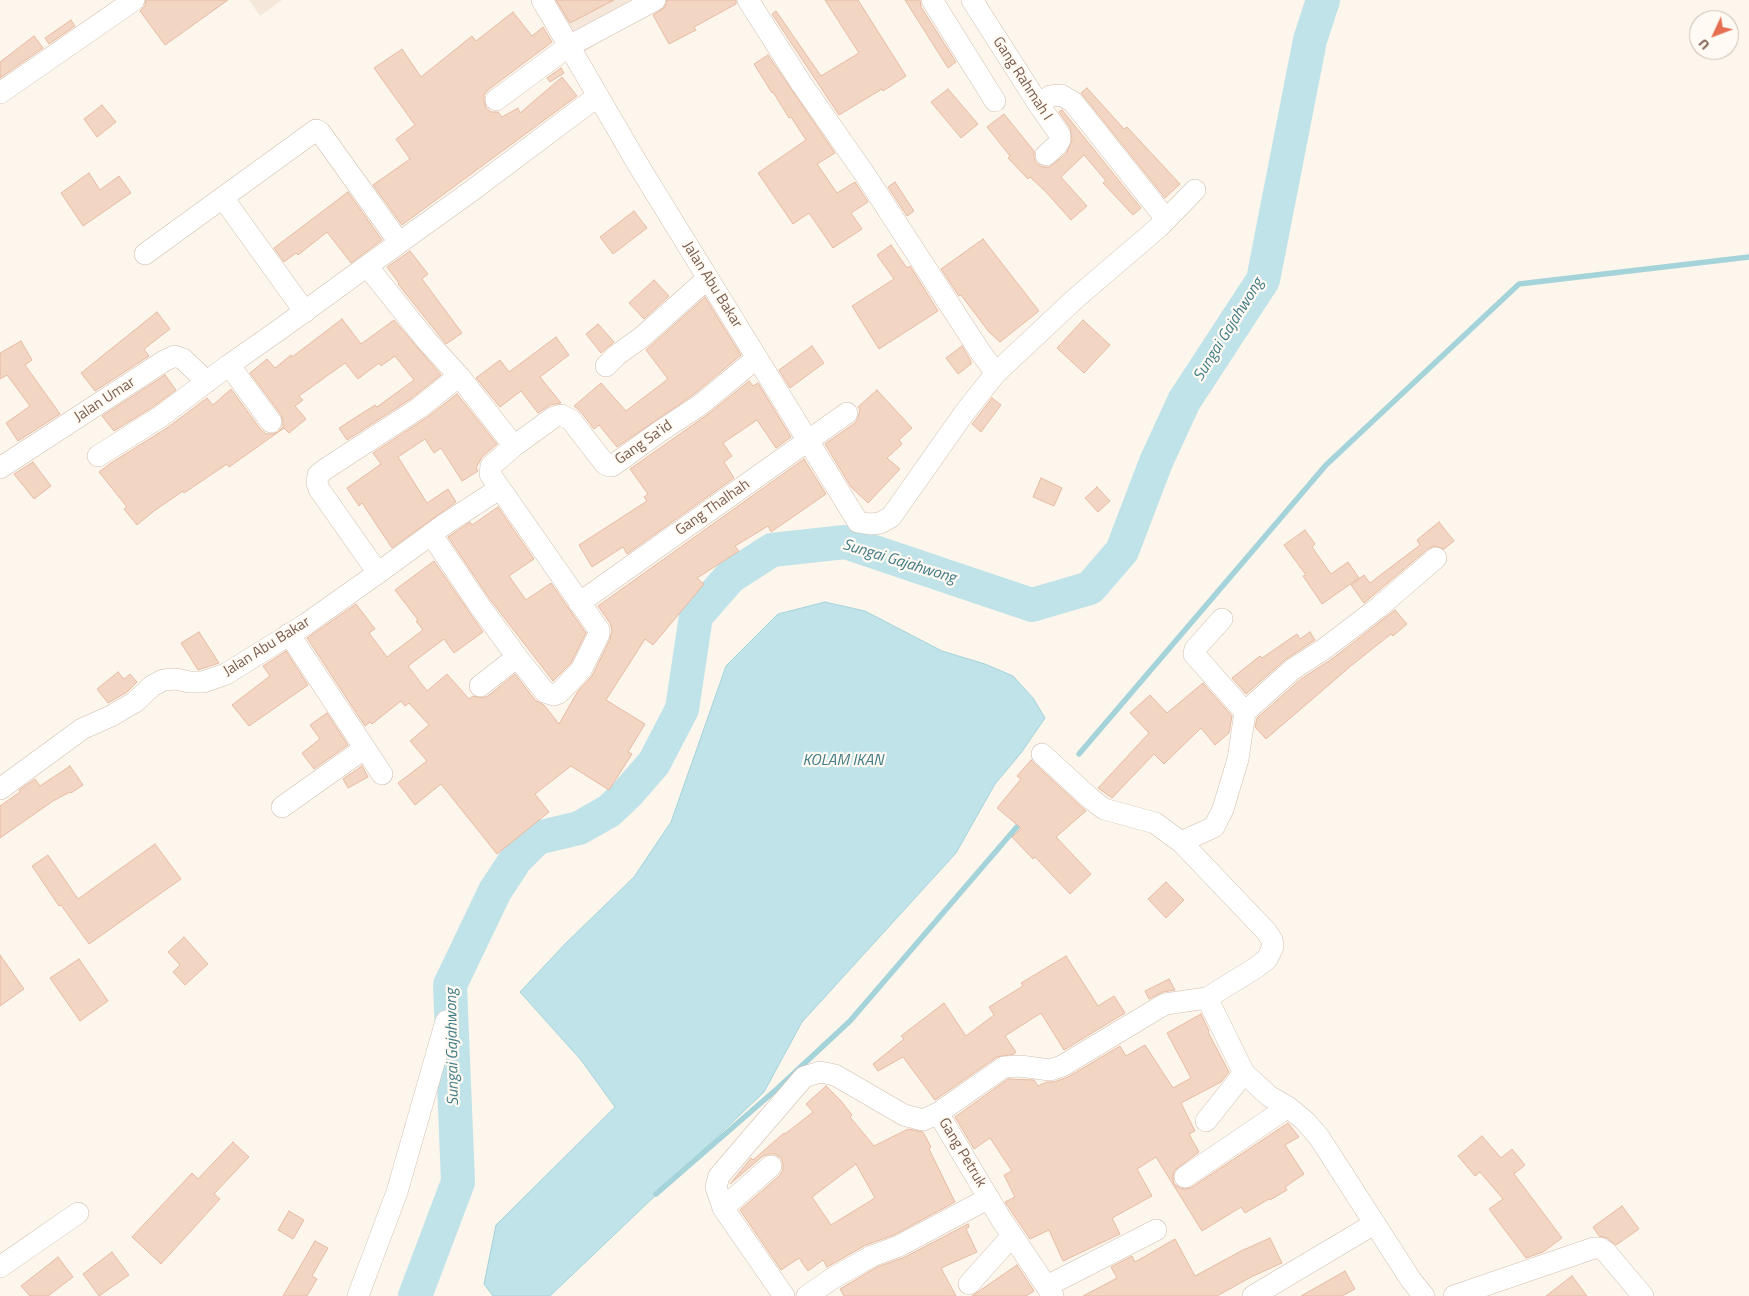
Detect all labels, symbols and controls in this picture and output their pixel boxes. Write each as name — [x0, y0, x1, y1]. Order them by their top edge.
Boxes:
north arrow — [1689, 10, 1739, 60]
street label: Gang Rahmah I — [988, 34, 1056, 124]
text: U — [1693, 34, 1714, 55]
street label: Jalan Abu Bakar — [678, 238, 746, 332]
water label: Sungai Gajahwong — [1190, 275, 1268, 385]
street label: Jalan Umar — [71, 374, 139, 426]
street label: Gang Sa'id — [612, 417, 676, 469]
street label: Gang Thalhah — [672, 476, 754, 540]
water label: Sungai Gajahwong — [840, 536, 958, 588]
street label: Jalan Abu Bakar — [220, 613, 314, 681]
water label: KOLAM IKAN — [803, 751, 883, 771]
water label: Sungai Gajahwong — [442, 988, 464, 1106]
street label: Gang Petruk — [934, 1115, 990, 1191]

